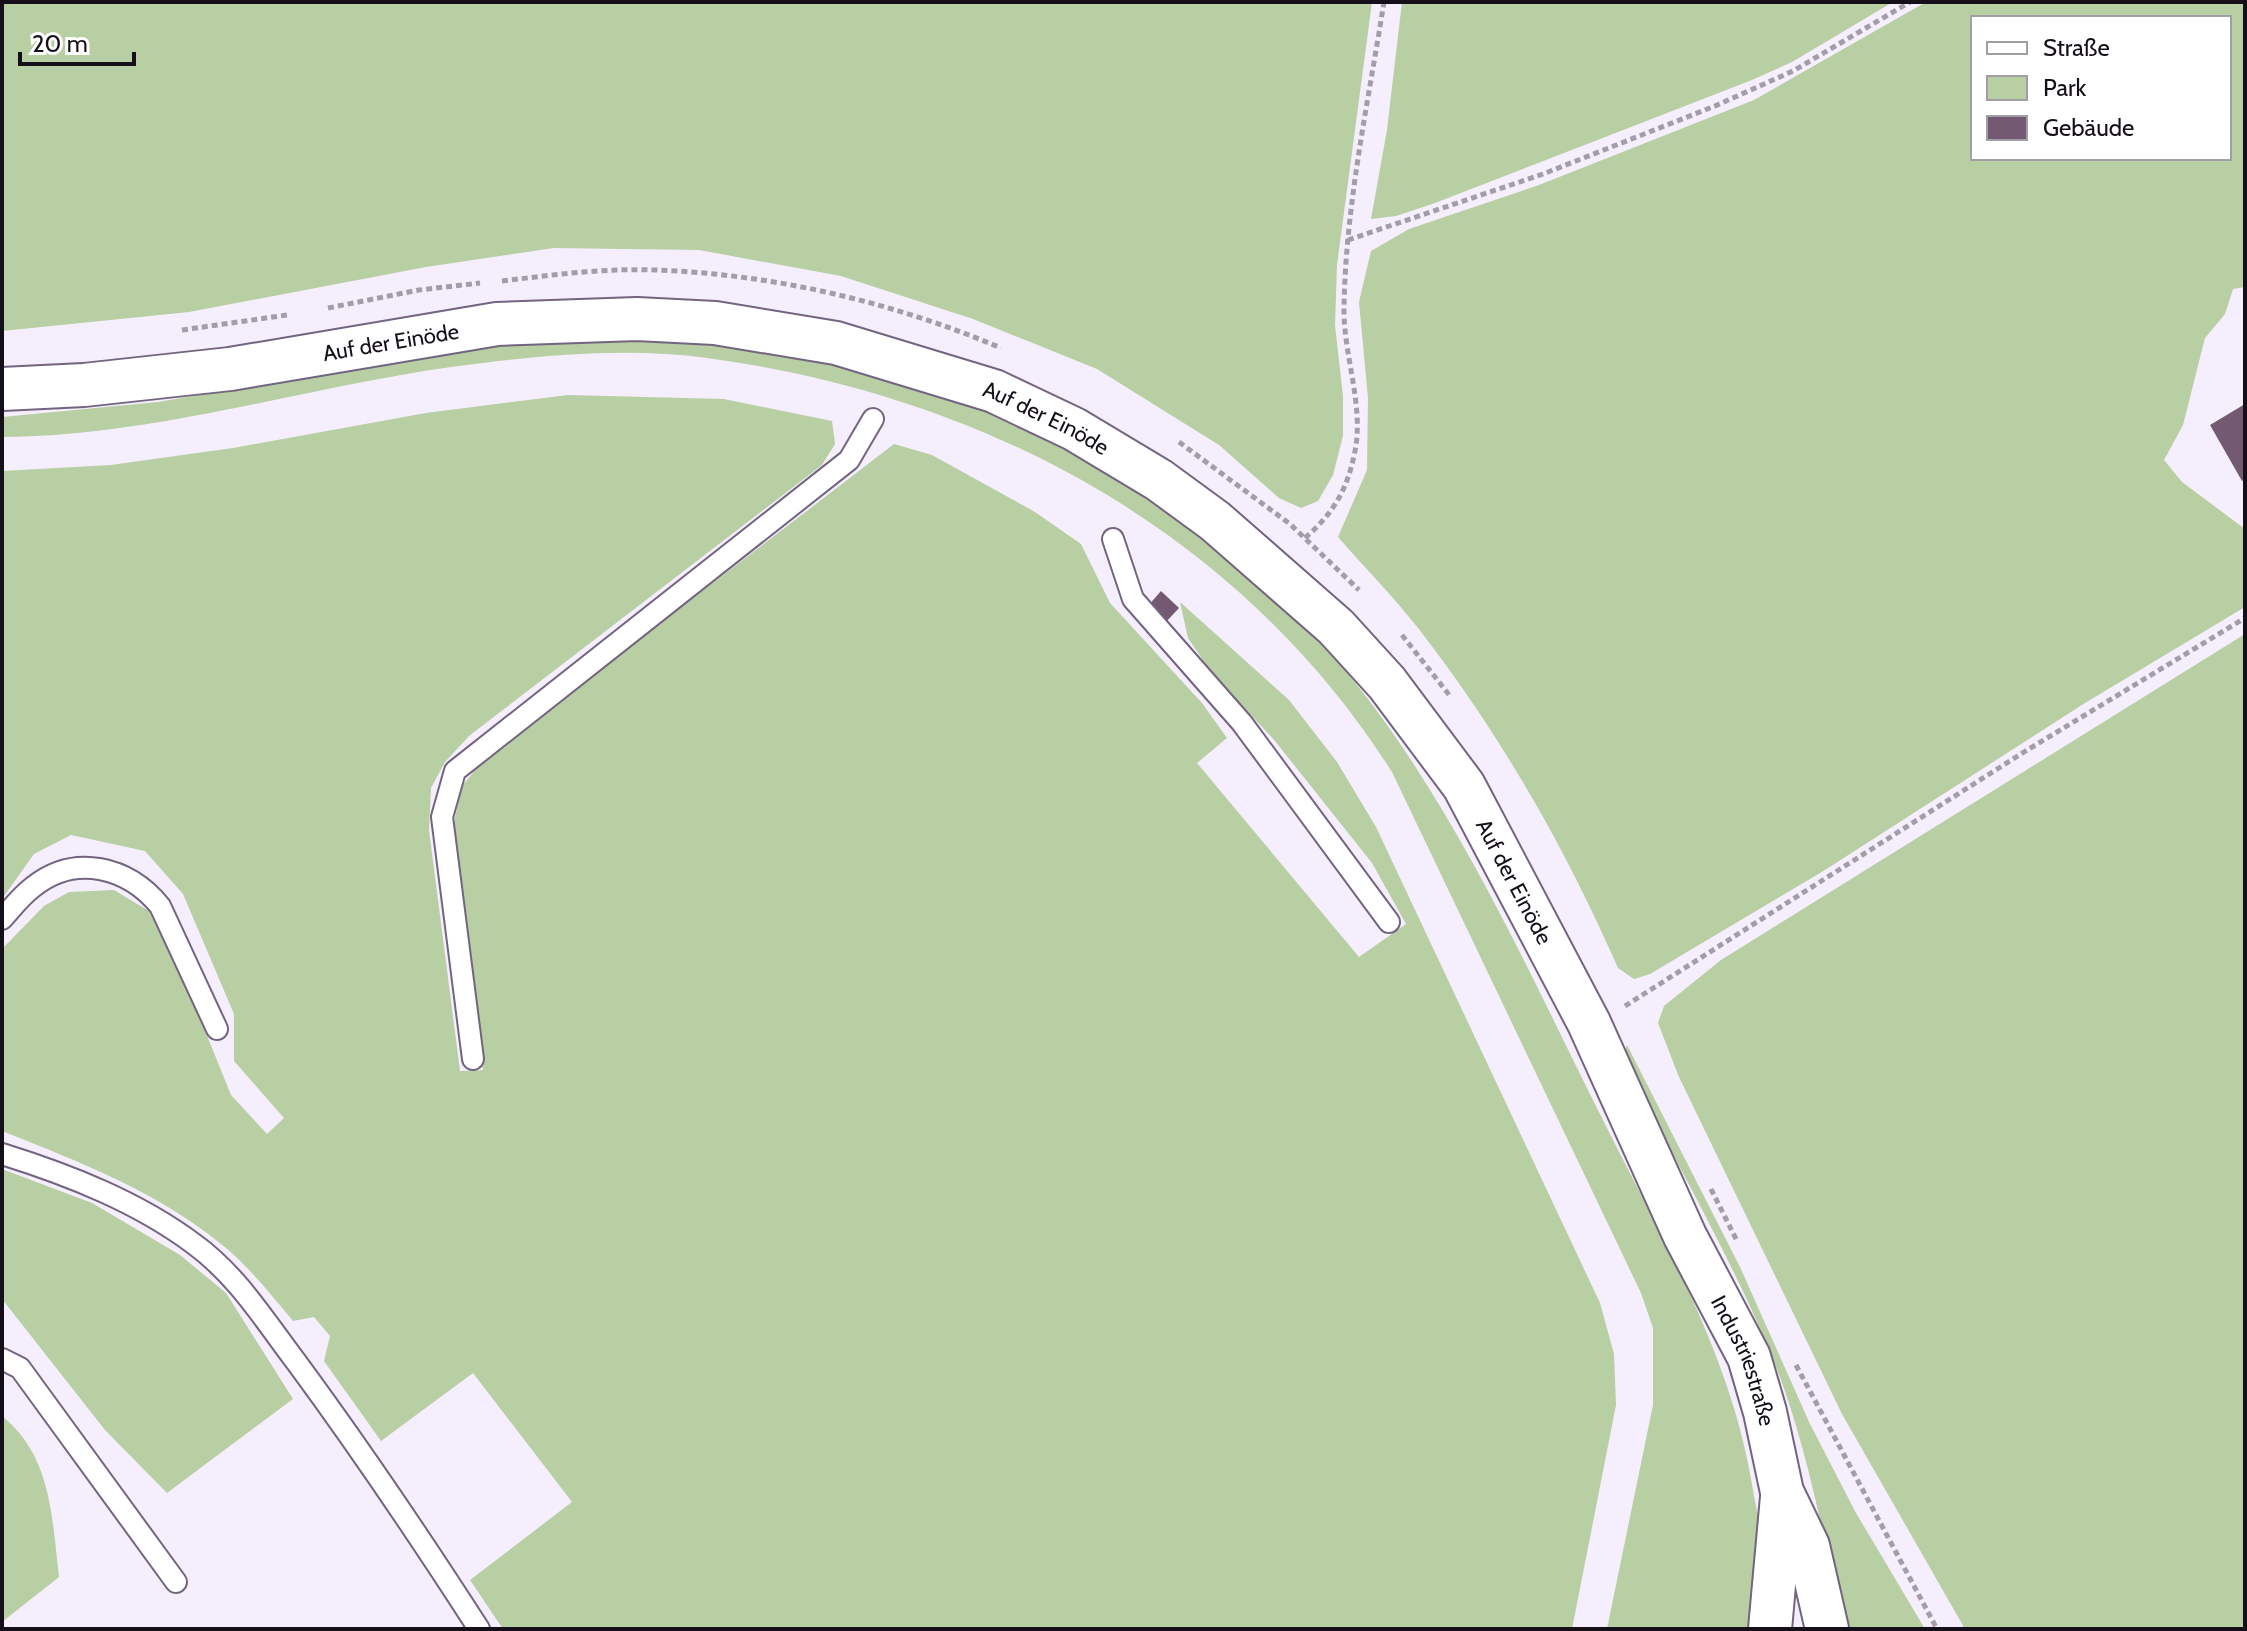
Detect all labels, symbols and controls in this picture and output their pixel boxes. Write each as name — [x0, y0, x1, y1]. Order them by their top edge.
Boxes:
scale bar — [20, 16, 134, 66]
legend — [1971, 16, 2231, 160]
text: 20 m — [32, 29, 88, 58]
text: Straße — [2043, 33, 2110, 62]
text: Park — [2043, 73, 2086, 102]
text: Gebäude — [2043, 113, 2134, 142]
street label: Auf der Einöde — [321, 317, 461, 367]
street label: Auf der Einöde — [980, 375, 1114, 460]
street label: Auf der Einöde — [1470, 814, 1558, 949]
street label: Industriestraße — [1705, 1291, 1781, 1428]

